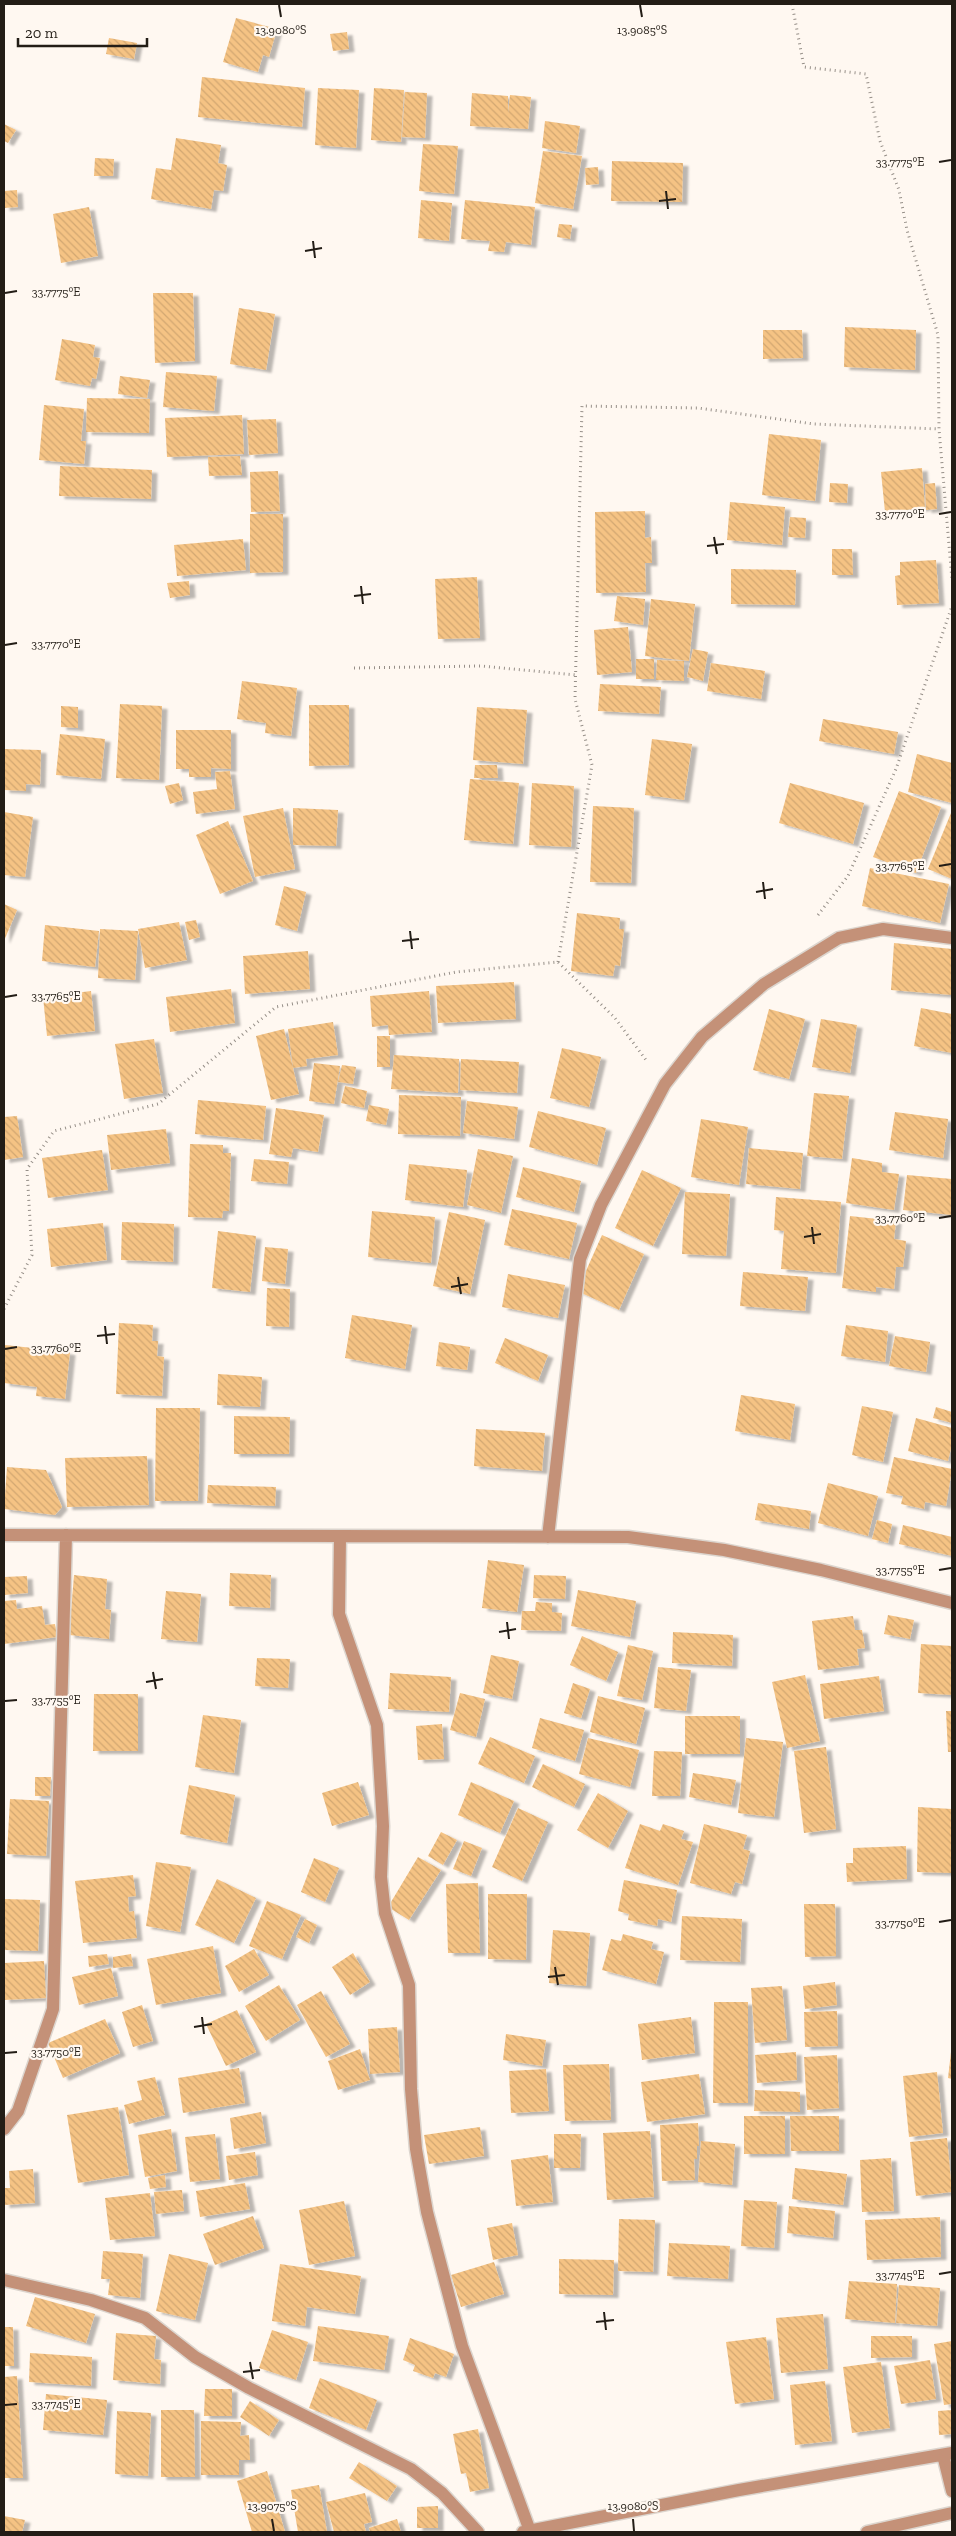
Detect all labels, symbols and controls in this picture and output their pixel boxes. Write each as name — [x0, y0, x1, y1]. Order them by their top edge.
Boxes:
scale bar — [18, 15, 146, 47]
text: 13.9080°S — [256, 23, 306, 37]
text: 13.9085°S — [617, 23, 667, 37]
text: 20 m — [25, 24, 58, 42]
text: 33.7775°E — [876, 155, 924, 169]
text: 33.7775°E — [32, 285, 80, 299]
text: 33.7770°E — [875, 507, 925, 521]
text: 33.7770°E — [31, 637, 81, 651]
text: 33.7765°E — [875, 859, 925, 873]
text: 33.7765°E — [31, 989, 81, 1003]
text: 33.7760°E — [875, 1211, 925, 1225]
text: 33.7760°E — [31, 1341, 81, 1355]
text: 33.7755°E — [875, 1563, 925, 1577]
text: 33.7755°E — [31, 1693, 81, 1707]
text: 33.7750°E — [875, 1916, 925, 1930]
text: 33.7750°E — [31, 2045, 81, 2059]
text: 33.7745°E — [875, 2268, 925, 2282]
text: 33.7745°E — [31, 2397, 81, 2411]
text: 13.9075°S — [247, 2499, 297, 2513]
text: 13.9080°S — [608, 2499, 658, 2513]

